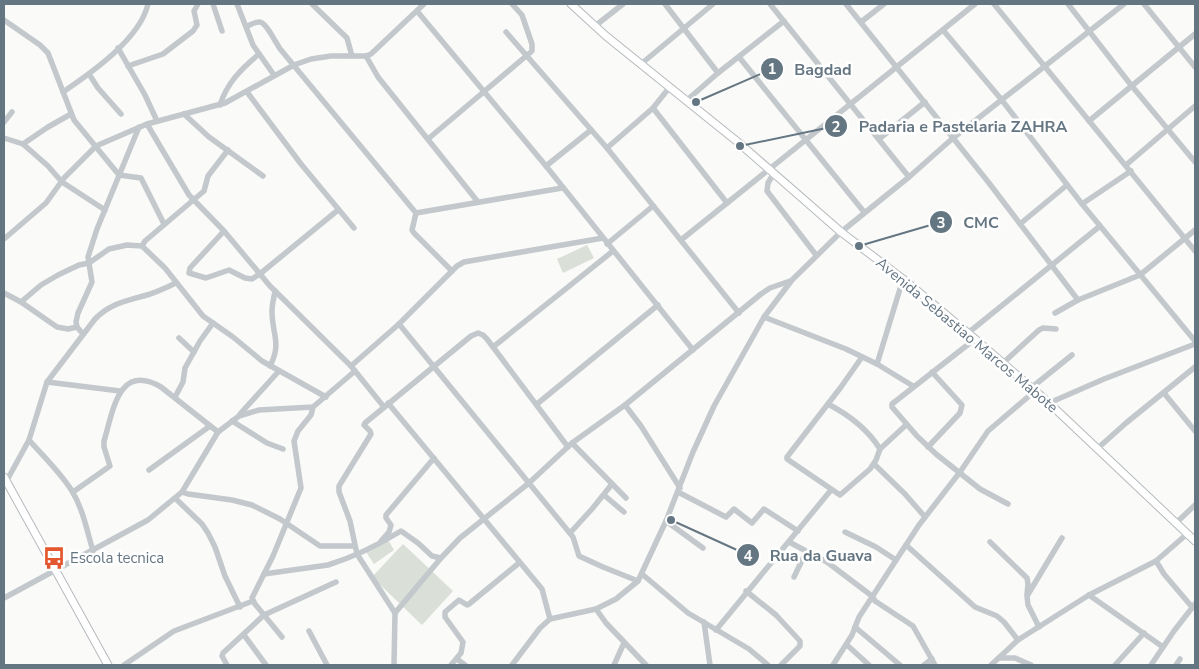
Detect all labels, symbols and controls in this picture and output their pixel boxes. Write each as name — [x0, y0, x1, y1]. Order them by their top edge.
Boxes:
callout: Bagdad — [759, 54, 862, 85]
text: 1 — [767, 59, 777, 79]
text: Bagdad — [794, 59, 852, 81]
callout: Padaria e Pastelaria ZAHRA — [823, 111, 1077, 142]
text: Padaria e Pastelaria ZAHRA — [859, 116, 1067, 138]
text: 2 — [831, 117, 841, 137]
callout: CMC — [928, 207, 1009, 238]
text: CMC — [963, 212, 999, 234]
text: 3 — [936, 213, 946, 233]
street label: Avenida Sebastiao Marcos Mabote — [872, 253, 1062, 417]
callout: Rua da Guava — [735, 540, 883, 571]
bus stop icon: Escola tecnica — [41, 545, 67, 571]
text: Rua da Guava — [770, 545, 872, 567]
text: 4 — [743, 546, 753, 566]
place label: Escola tecnica — [70, 548, 164, 568]

